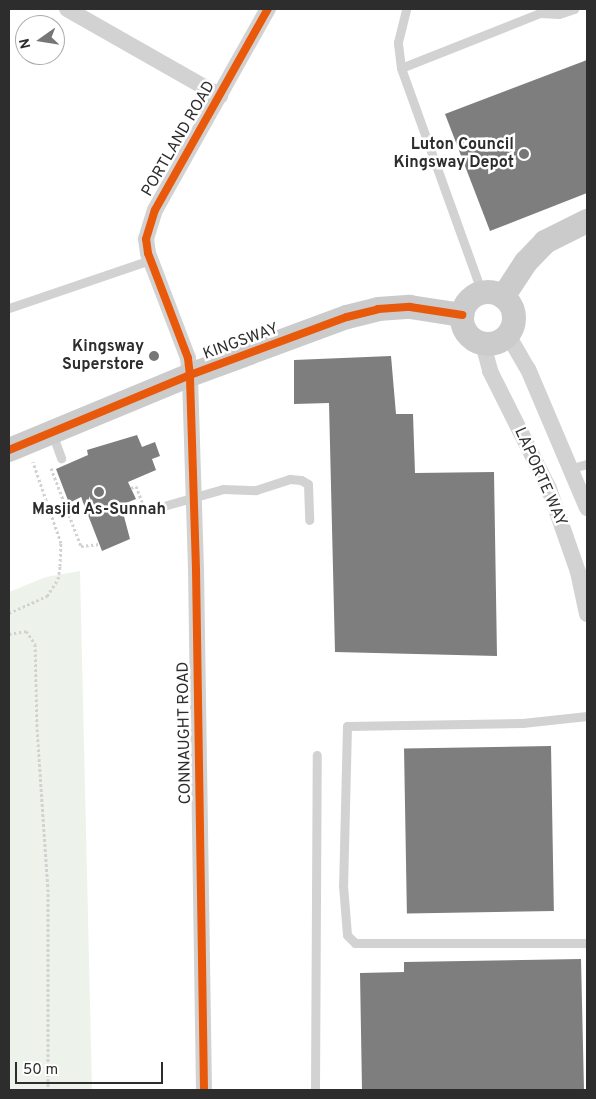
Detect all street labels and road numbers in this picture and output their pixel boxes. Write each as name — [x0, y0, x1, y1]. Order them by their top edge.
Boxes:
street label: PORTLAND ROAD — [138, 78, 220, 200]
street label: KINGSWAY — [201, 319, 281, 365]
street label: LAPORTE WAY — [510, 424, 570, 530]
street label: CONNAUGHT ROAD — [174, 661, 196, 805]

